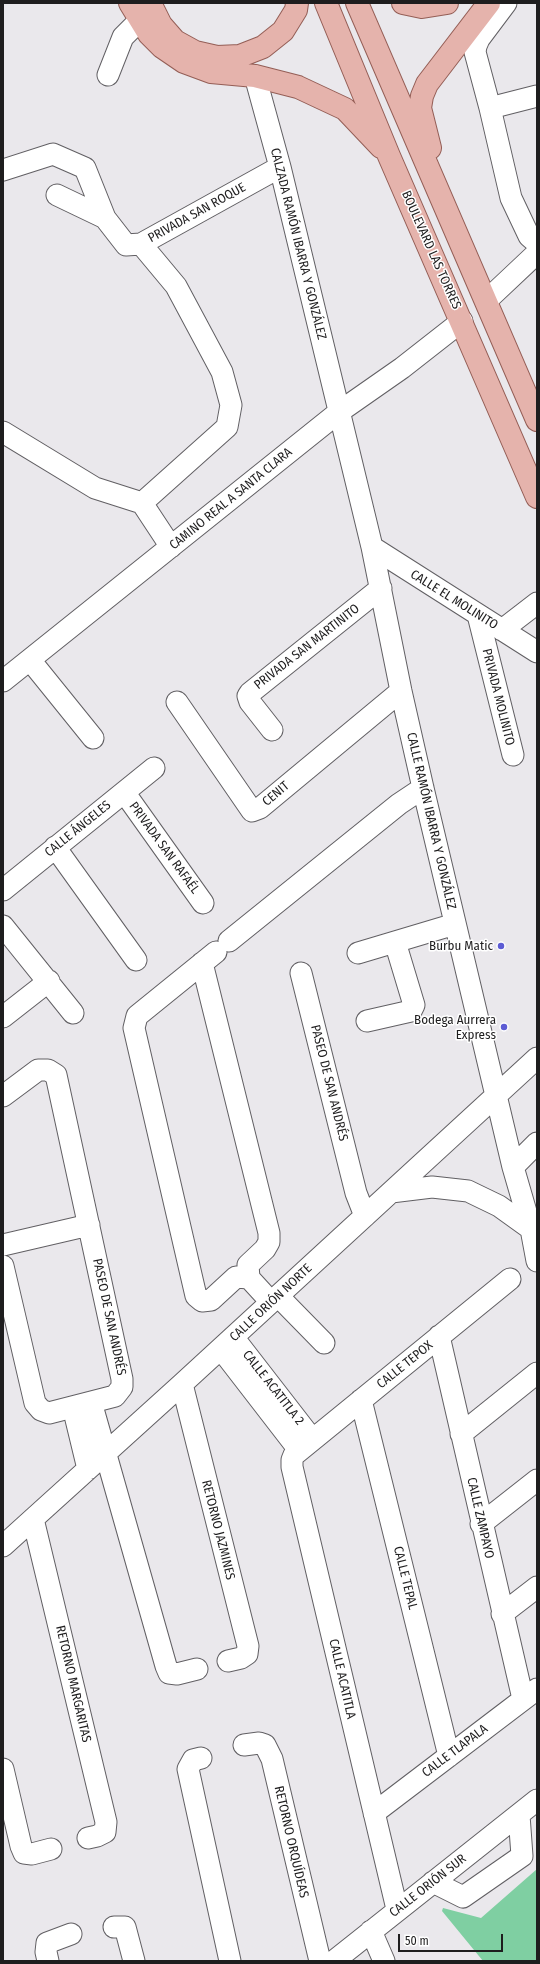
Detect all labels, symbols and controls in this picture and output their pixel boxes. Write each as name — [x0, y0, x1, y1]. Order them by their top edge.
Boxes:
street label: CALZADA RAMÓN IBARRA Y GONZÁLEZ — [267, 147, 329, 341]
street label: PRIVADA SAN ROQUE — [146, 180, 248, 246]
street label: BOULEVARD LAS TORRES — [398, 188, 464, 312]
street label: CAMINO REAL A SANTA CLARA — [166, 445, 296, 553]
street label: CALLE EL MOLINITO — [407, 567, 501, 633]
street label: PRIVADA SAN MARTINITO — [251, 601, 363, 693]
street label: PRIVADA MOLINITO — [478, 647, 518, 747]
street label: CALLE RAMÓN IBARRA Y GONZÁLEZ — [403, 731, 459, 911]
street label: CENIT — [259, 778, 293, 810]
street label: CALLE ÁNGELES — [42, 798, 114, 860]
street label: PRIVADA SAN RAFAÉL — [125, 799, 203, 897]
place label: Burbu Matic — [429, 938, 493, 954]
marker: Burbu Matic — [496, 941, 506, 951]
place label: Bodega Aurrera Express — [414, 1012, 496, 1043]
marker: Bodega Aurrera Express — [499, 1022, 509, 1032]
street label: PASEO DE SAN ANDRÉS — [307, 1023, 351, 1143]
street label: PASEO DE SAN ANDRÉS — [89, 1257, 129, 1377]
street label: CALLE ORIÓN NORTE — [227, 1261, 315, 1345]
street label: CALLE TEPOX — [374, 1338, 436, 1392]
street label: CALLE ACATITLA 2 — [239, 1348, 307, 1428]
street label: CALLE ZAMPAYO — [463, 1476, 497, 1560]
street label: RETORNO JAZMINES — [198, 1478, 238, 1582]
street label: CALLE TEPAL — [390, 1545, 420, 1611]
street label: RETORNO MARGARITAS — [52, 1624, 94, 1744]
street label: CALLE ACATITLA — [325, 1637, 359, 1721]
street label: CALLE TLAPALA — [419, 1721, 491, 1781]
street label: RETORNO ORQUÍDEAS — [271, 1785, 311, 1899]
street label: CALLE ORIÓN SUR — [387, 1851, 469, 1921]
scale bar — [400, 1926, 505, 1952]
text: 50 m — [405, 1934, 429, 1948]

